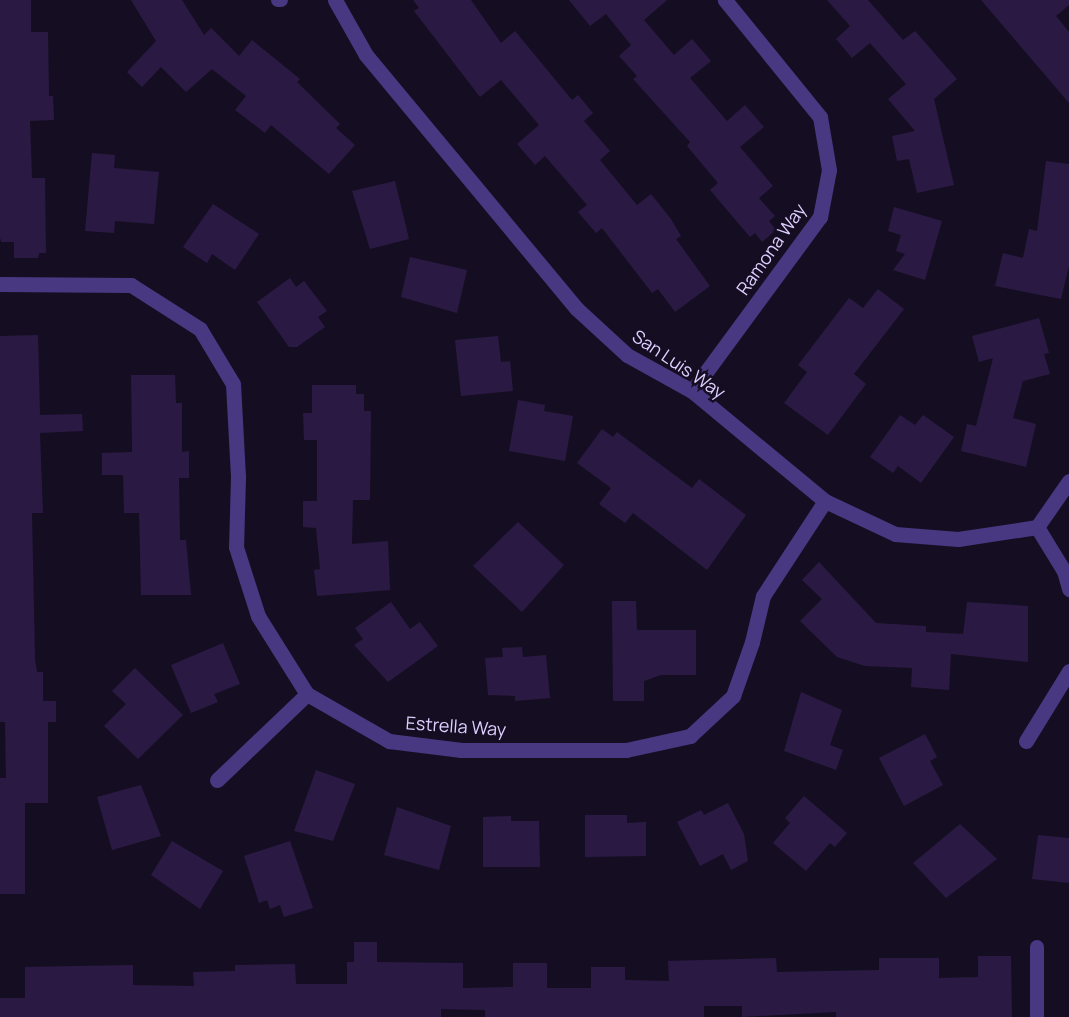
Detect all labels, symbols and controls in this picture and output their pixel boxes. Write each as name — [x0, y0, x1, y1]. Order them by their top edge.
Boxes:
street label: Ramona Way — [732, 199, 810, 299]
street label: San Luis Way — [628, 325, 730, 403]
street label: Estrella Way — [405, 712, 507, 740]

